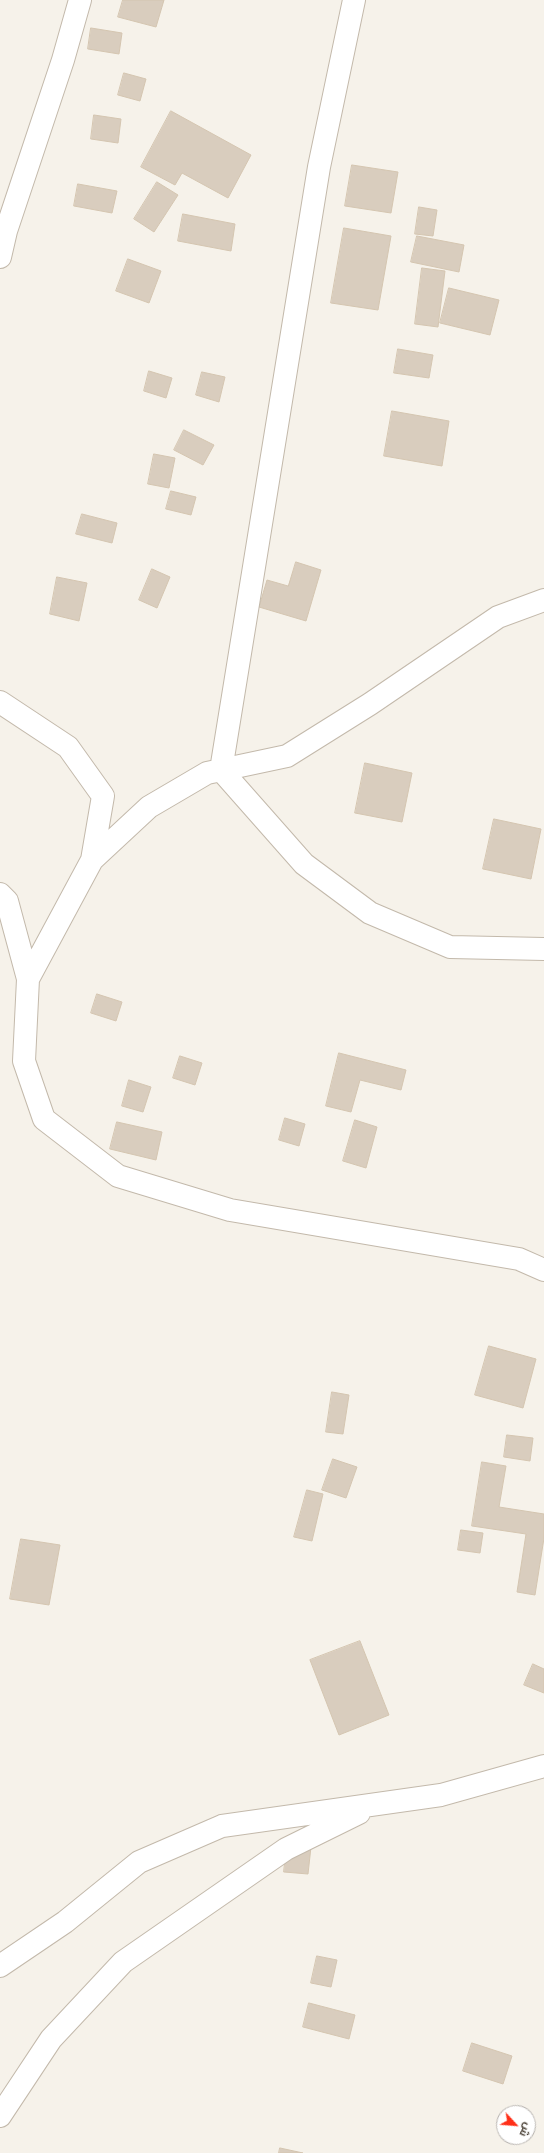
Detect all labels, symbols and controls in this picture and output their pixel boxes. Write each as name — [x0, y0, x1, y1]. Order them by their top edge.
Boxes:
north arrow — [496, 2105, 536, 2145]
text: ش — [516, 2120, 536, 2140]

